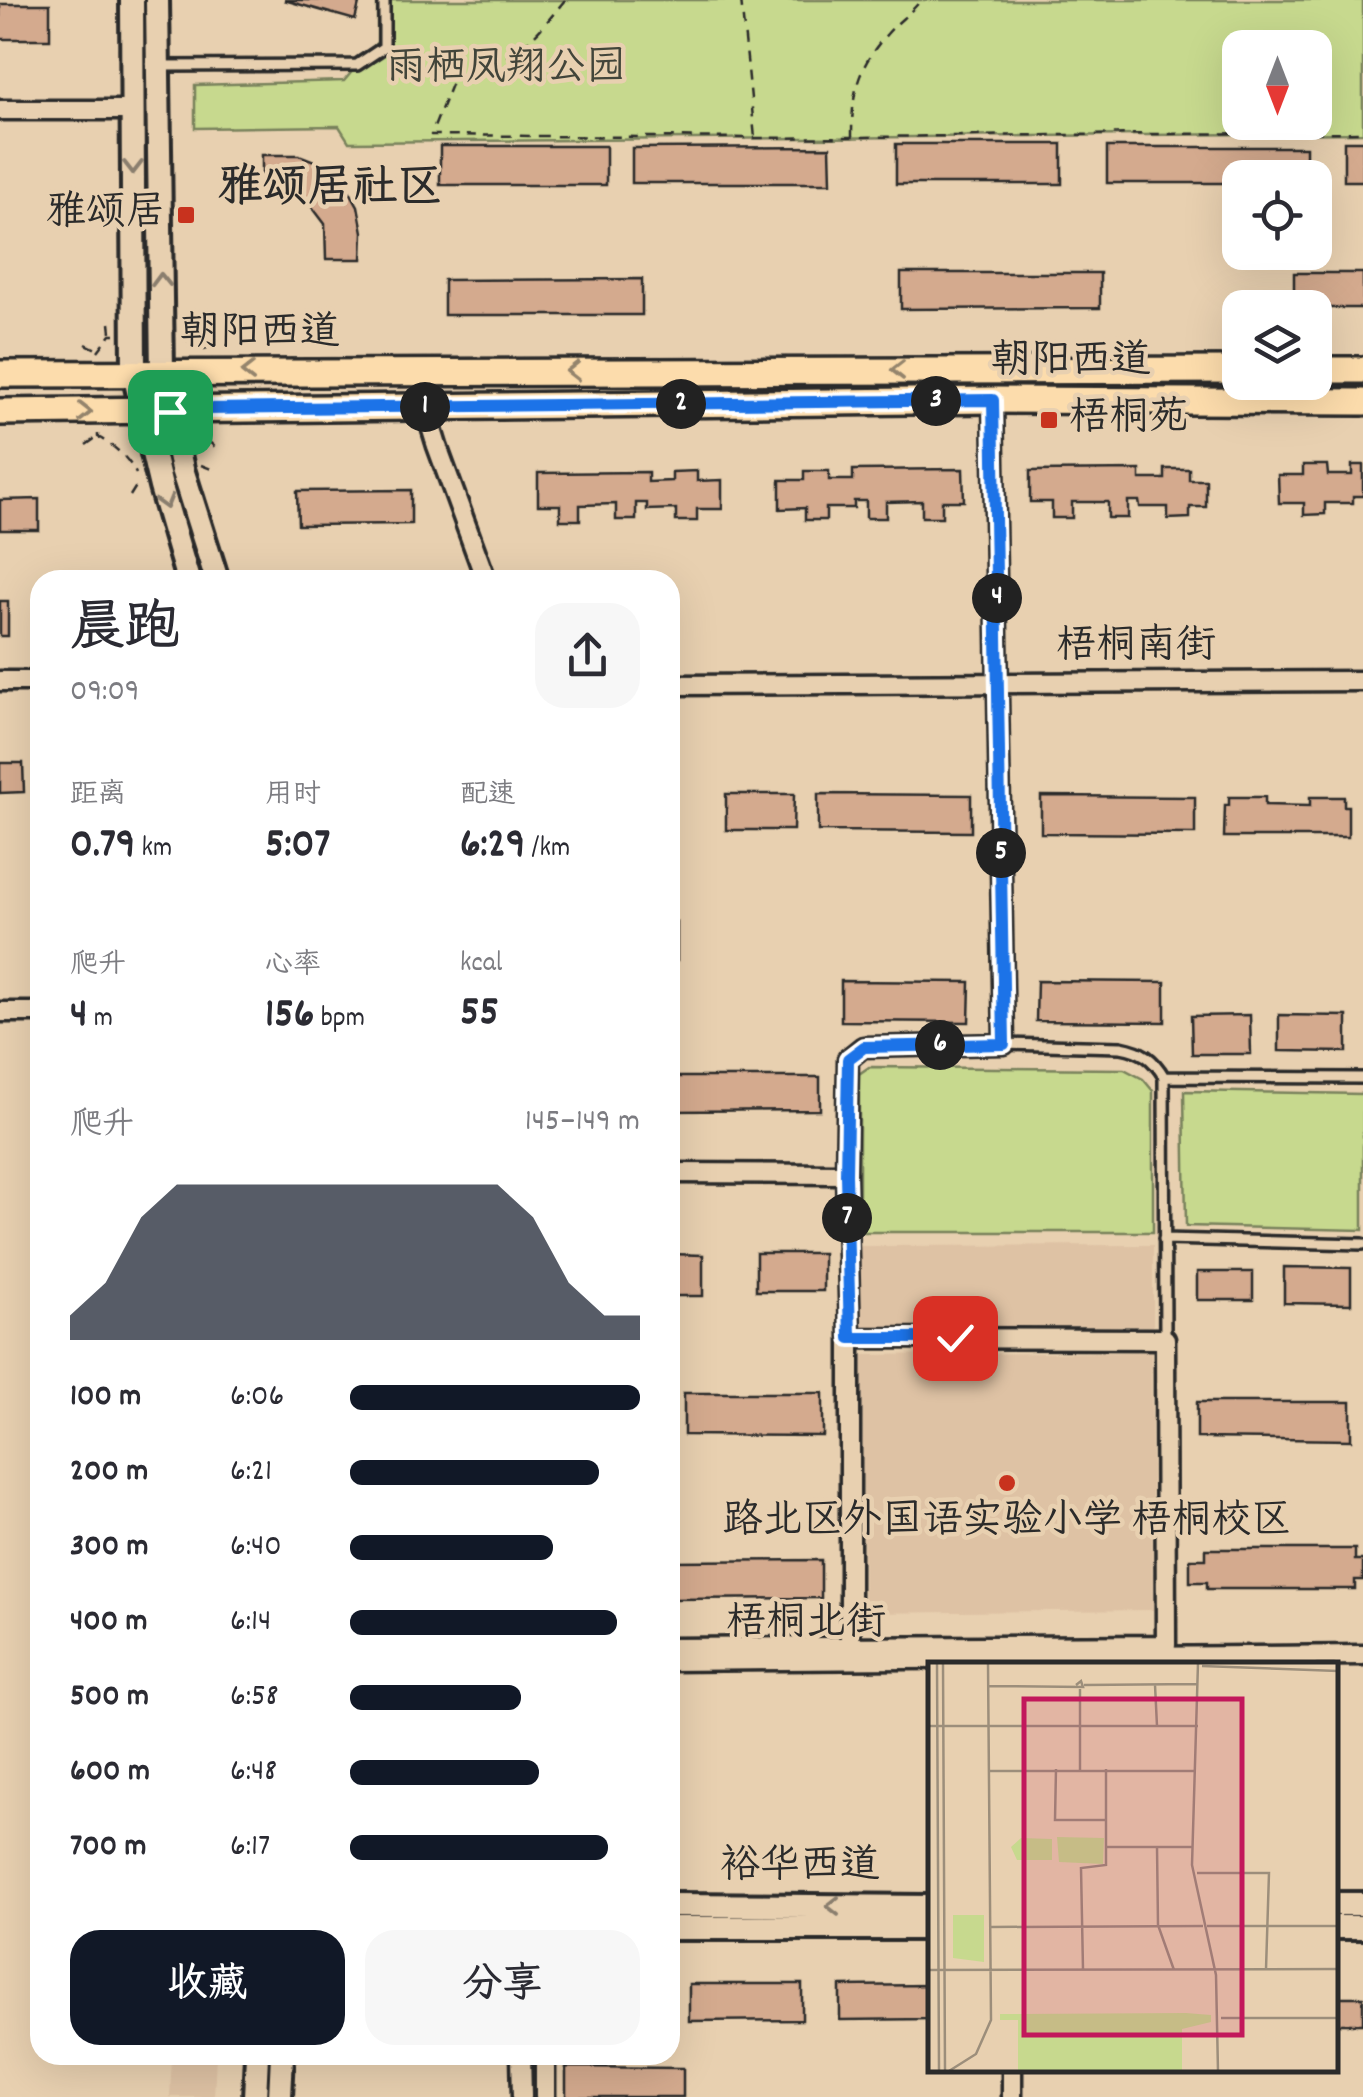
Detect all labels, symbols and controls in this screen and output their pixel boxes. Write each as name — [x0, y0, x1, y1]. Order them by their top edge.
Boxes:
north arrow — [1222, 30, 1332, 140]
map controls — [1222, 30, 1332, 400]
park label: 雨栖凤翔公园 — [386, 42, 626, 99]
district label: 雅颂居社区 — [217, 159, 443, 223]
one-way arrow — [122, 160, 144, 176]
button: locate — [1222, 160, 1332, 270]
place label: 雅颂居 — [46, 187, 166, 244]
marker: 雅颂居 — [175, 204, 197, 226]
one-way arrow — [151, 272, 172, 288]
button: layers — [1222, 290, 1332, 400]
street label: 朝阳西道 — [180, 307, 340, 364]
street label: 朝阳西道 — [991, 335, 1151, 392]
one-way arrow — [889, 359, 904, 381]
one-way arrow — [564, 360, 580, 382]
one-way arrow — [239, 361, 254, 383]
pin — [128, 370, 213, 455]
pin: 3 — [911, 376, 961, 426]
pin: 2 — [656, 379, 706, 429]
text: 3 — [930, 381, 942, 421]
pin: 1 — [400, 382, 450, 432]
text: 2 — [675, 384, 687, 424]
icon: arrive — [143, 385, 198, 440]
text: 1 — [422, 387, 428, 427]
place label: 梧桐苑 — [1069, 392, 1189, 449]
one-way arrow — [78, 401, 94, 423]
marker: 梧桐苑 — [1038, 409, 1060, 431]
one-way arrow — [153, 493, 174, 510]
pin: 4 — [972, 573, 1022, 623]
text: 4 — [991, 578, 1003, 618]
text: 晨跑 — [70, 593, 180, 672]
button: share — [535, 603, 640, 708]
street label: 梧桐南街 — [1056, 620, 1216, 677]
text: 09:09 — [70, 670, 140, 716]
text: 距离 — [70, 777, 126, 817]
text: 用时 — [265, 777, 321, 817]
text: 配速 — [460, 777, 516, 817]
text: 0.79 — [70, 817, 135, 877]
text: 5:07 — [265, 817, 330, 877]
text: 6:29 — [460, 817, 525, 877]
pin: 5 — [976, 828, 1026, 878]
text: km — [135, 830, 172, 870]
text: /km — [525, 830, 570, 870]
text: 5 — [995, 833, 1007, 873]
text: kcal — [460, 945, 503, 985]
text: 爬升 — [70, 947, 126, 987]
text: 心率 — [265, 947, 321, 987]
text: 55 — [460, 985, 499, 1045]
text: 4 — [70, 987, 87, 1047]
text: 156 — [265, 987, 314, 1047]
text: m — [87, 1000, 113, 1040]
text: bpm — [314, 1000, 365, 1040]
pin: 6 — [915, 1020, 965, 1070]
text: 6 — [933, 1025, 947, 1065]
text: 145–149 m — [525, 1100, 640, 1146]
text: 爬升 — [70, 1104, 134, 1150]
pin: 7 — [822, 1193, 872, 1243]
text: 7 — [842, 1198, 852, 1238]
pin — [913, 1296, 998, 1381]
icon: check — [928, 1311, 983, 1366]
text: 100 m — [70, 1375, 141, 1421]
text: 6:06 — [230, 1375, 284, 1421]
text: 200 m — [70, 1450, 148, 1496]
text: 6:21 — [230, 1450, 272, 1496]
marker: 路北区外国语实验小学 梧桐校区 — [996, 1472, 1018, 1494]
place label: 路北区外国语实验小学 梧桐校区 — [722, 1495, 1292, 1552]
text: 300 m — [70, 1525, 148, 1571]
text: 6:40 — [230, 1525, 282, 1571]
street label: 梧桐北街 — [726, 1597, 886, 1654]
text: 400 m — [70, 1600, 147, 1646]
text: 6:14 — [230, 1600, 271, 1646]
inset map — [928, 1662, 1338, 2072]
text: 500 m — [70, 1675, 149, 1721]
text: 6:58 — [230, 1675, 279, 1721]
text: 600 m — [70, 1750, 150, 1796]
text: 6:48 — [230, 1750, 277, 1796]
text: 700 m — [70, 1825, 146, 1871]
text: 6:17 — [230, 1825, 270, 1871]
street label: 裕华西道 — [720, 1840, 880, 1897]
one-way arrow — [825, 1895, 840, 1917]
button: 收藏 — [70, 1930, 345, 2045]
button: 分享 — [365, 1930, 640, 2045]

